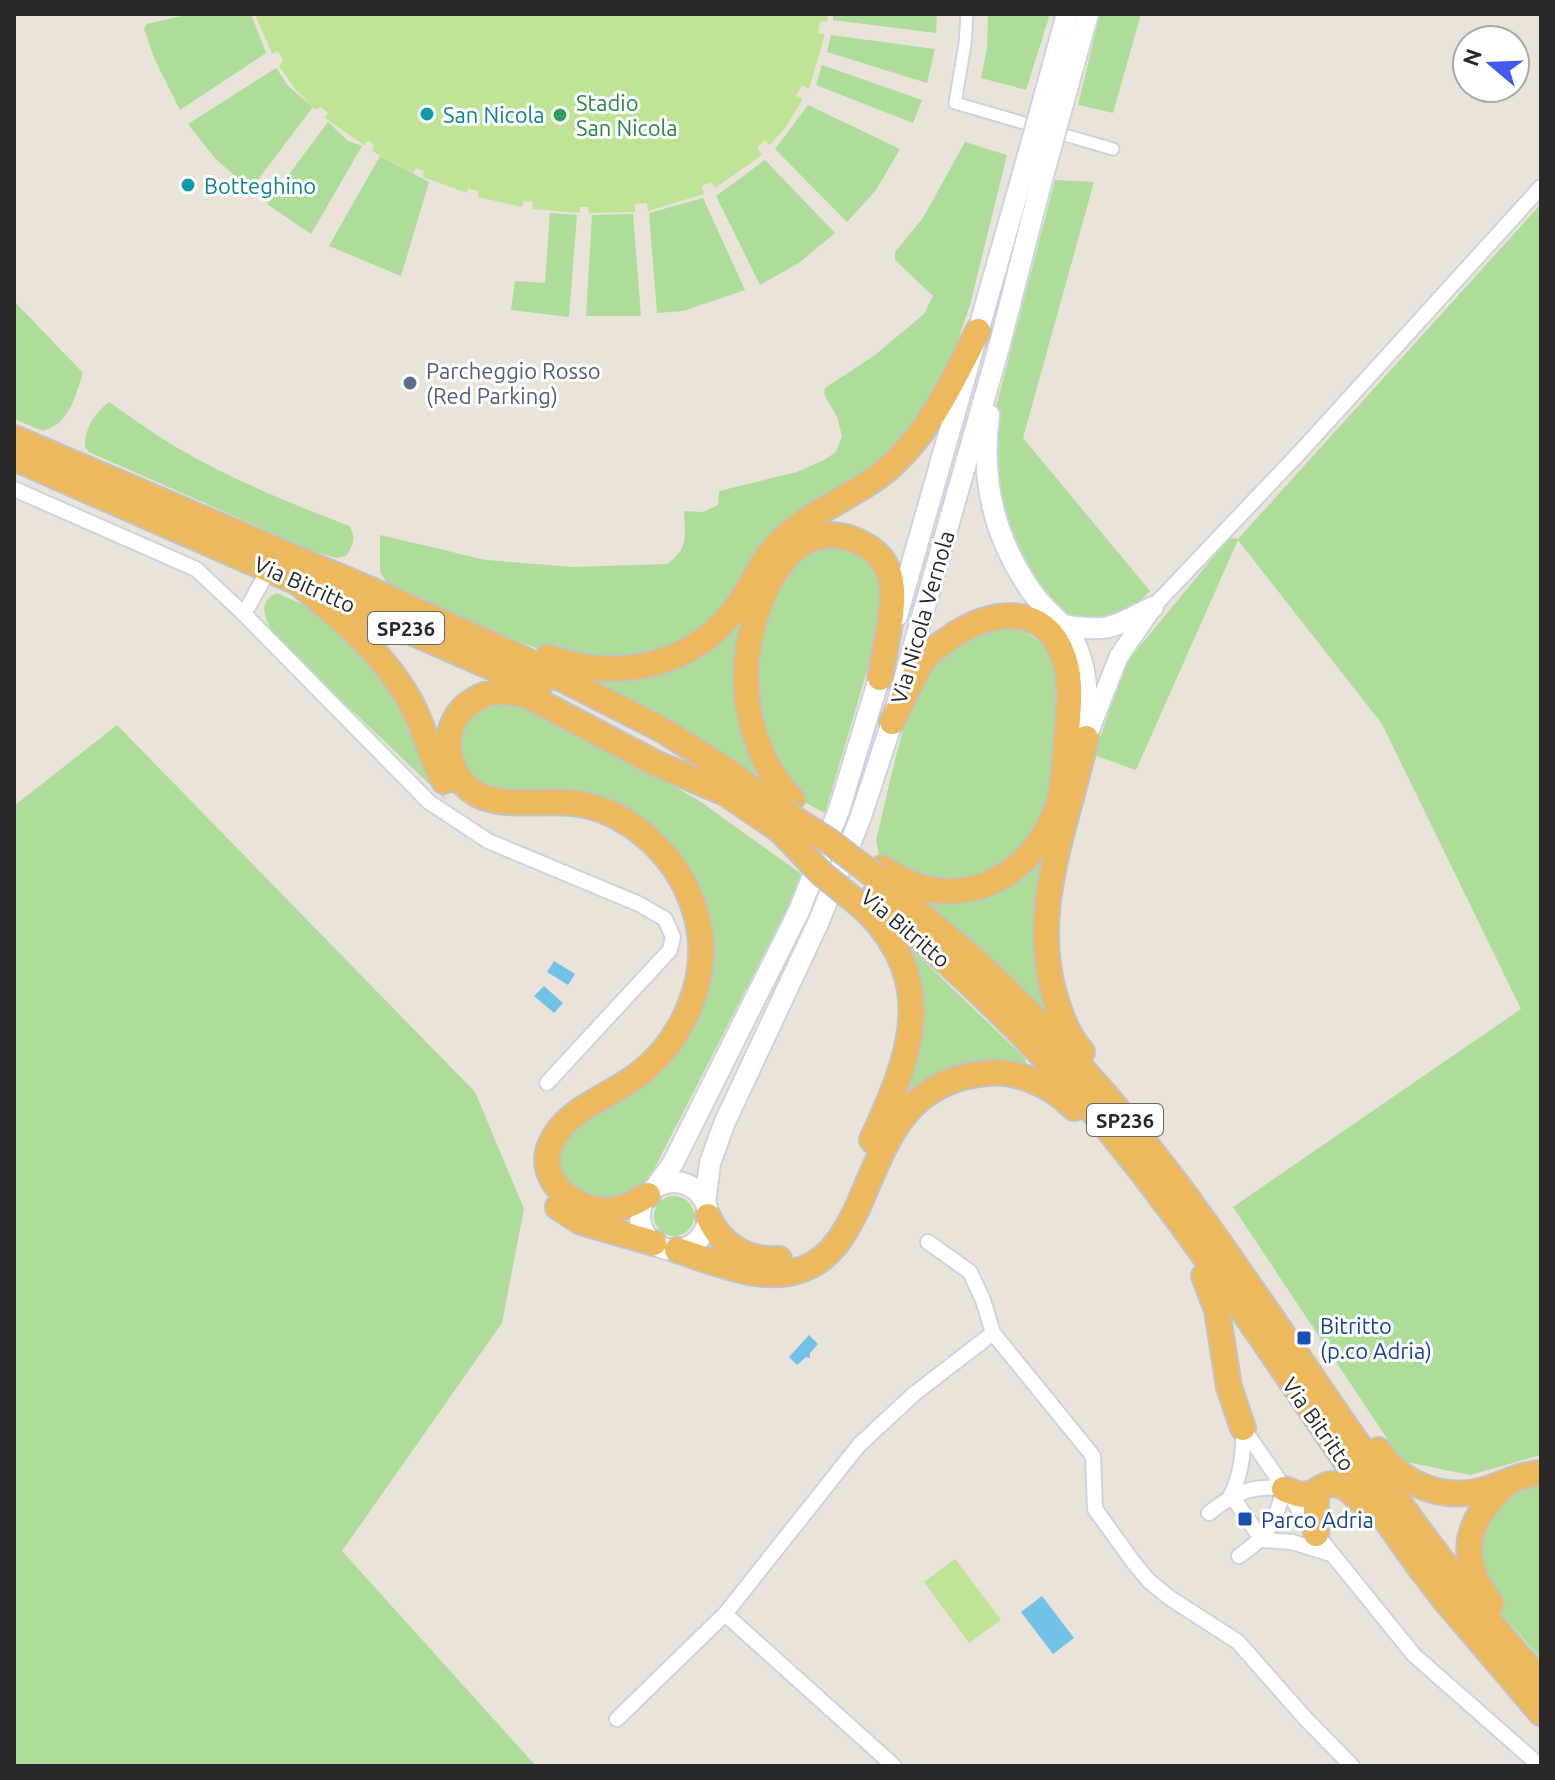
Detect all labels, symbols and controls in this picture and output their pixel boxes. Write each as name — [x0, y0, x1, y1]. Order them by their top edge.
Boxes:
north arrow — [1451, 24, 1531, 104]
text: N — [1457, 45, 1486, 69]
place label: Stadio San Nicola — [576, 90, 678, 140]
place label: San Nicola — [443, 102, 545, 127]
marker: San Nicola — [418, 105, 436, 123]
marker: Stadio San Nicola — [551, 106, 569, 124]
place label: Botteghino — [204, 173, 316, 198]
marker: Botteghino — [179, 176, 197, 194]
place label: Parcheggio Rosso (Red Parking) — [426, 358, 601, 409]
marker: Parcheggio Rosso (Red Parking) — [401, 374, 419, 392]
street label: Via Nicola Vernola — [885, 528, 959, 706]
street label: Via Bitritto — [251, 551, 359, 617]
road number: SP236 — [368, 612, 444, 644]
street label: Via Bitritto — [857, 884, 955, 972]
road number: SP236 — [1087, 1104, 1163, 1136]
place label: Bitritto (p.co Adria) — [1320, 1313, 1432, 1364]
marker: Bitritto (p.co Adria) — [1295, 1329, 1313, 1347]
street label: Via Bitritto — [1278, 1373, 1360, 1475]
place label: Parco Adria — [1261, 1507, 1374, 1532]
marker: Parco Adria — [1236, 1510, 1254, 1528]

